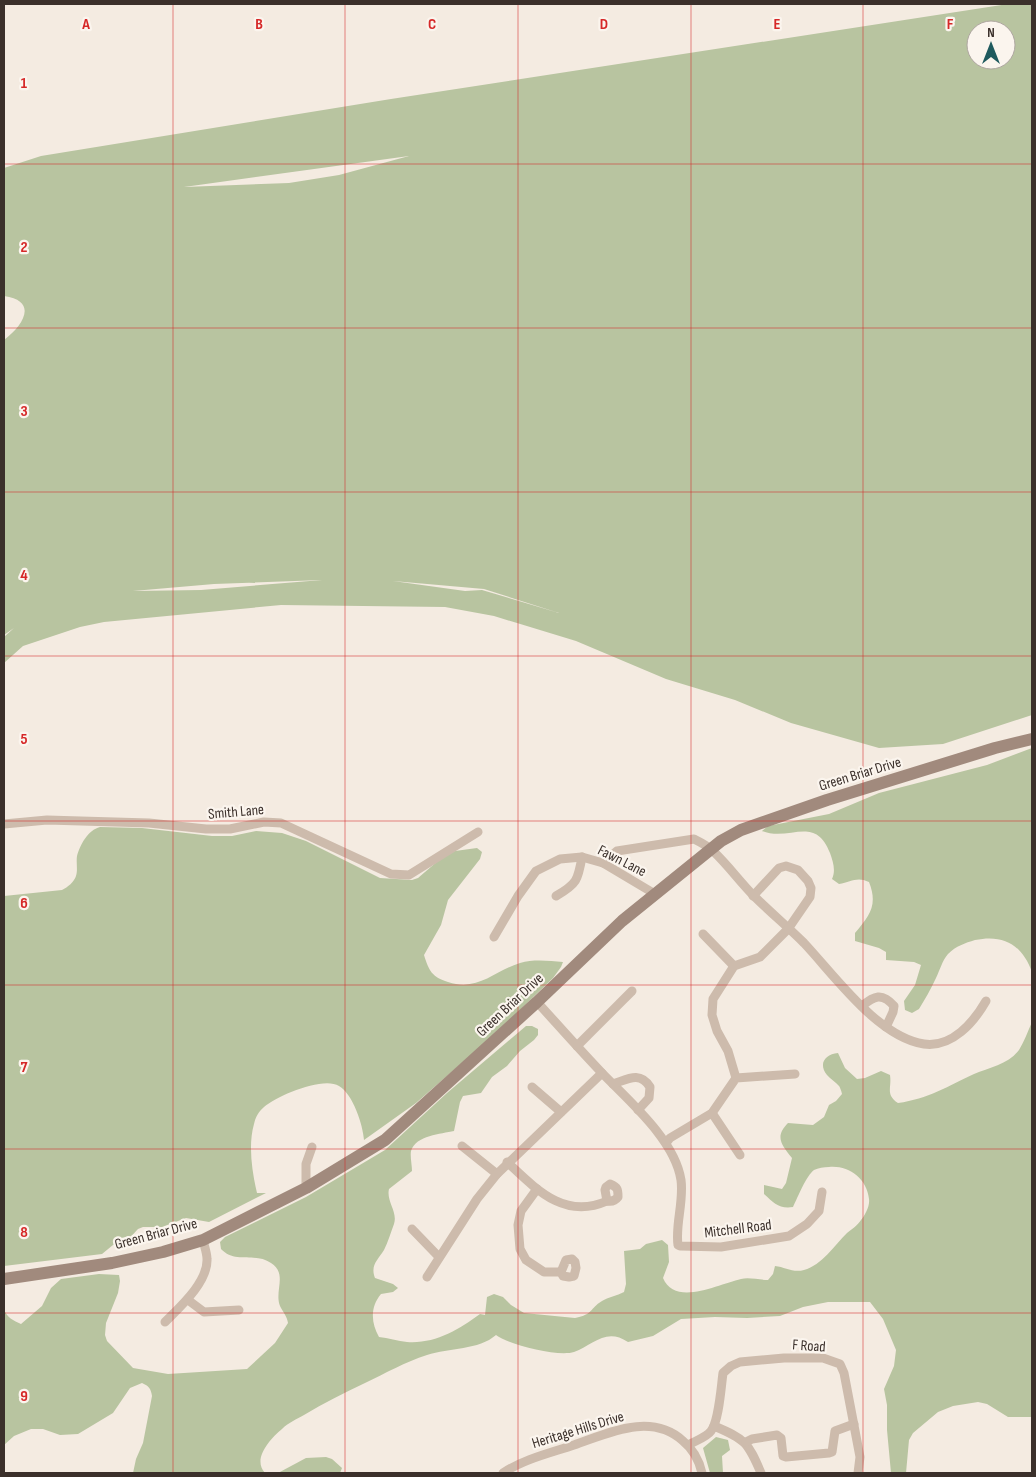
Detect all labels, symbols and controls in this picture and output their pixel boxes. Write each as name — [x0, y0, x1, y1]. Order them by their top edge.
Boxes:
text: A — [81, 15, 90, 34]
text: B — [255, 15, 263, 34]
text: C — [428, 15, 436, 34]
text: D — [600, 15, 608, 34]
text: E — [774, 15, 781, 34]
text: F — [947, 15, 954, 34]
north arrow — [966, 20, 1016, 70]
text: N — [987, 24, 995, 41]
text: 1 — [21, 74, 28, 93]
text: 2 — [20, 238, 28, 257]
text: 3 — [20, 402, 28, 421]
text: 4 — [20, 566, 28, 585]
text: 5 — [20, 730, 28, 749]
street label: Green Briar Drive — [817, 753, 903, 795]
street label: Smith Lane — [207, 800, 265, 824]
street label: Fawn Lane — [594, 841, 650, 881]
text: 6 — [20, 894, 28, 913]
street label: Green Briar Drive — [472, 969, 548, 1041]
text: 7 — [21, 1058, 28, 1077]
street label: Green Briar Drive — [113, 1214, 199, 1254]
street label: Mitchell Road — [703, 1215, 773, 1243]
text: 8 — [20, 1223, 28, 1242]
street label: F Road — [792, 1335, 826, 1357]
text: 9 — [20, 1387, 28, 1406]
street label: Heritage Hills Drive — [530, 1407, 626, 1453]

